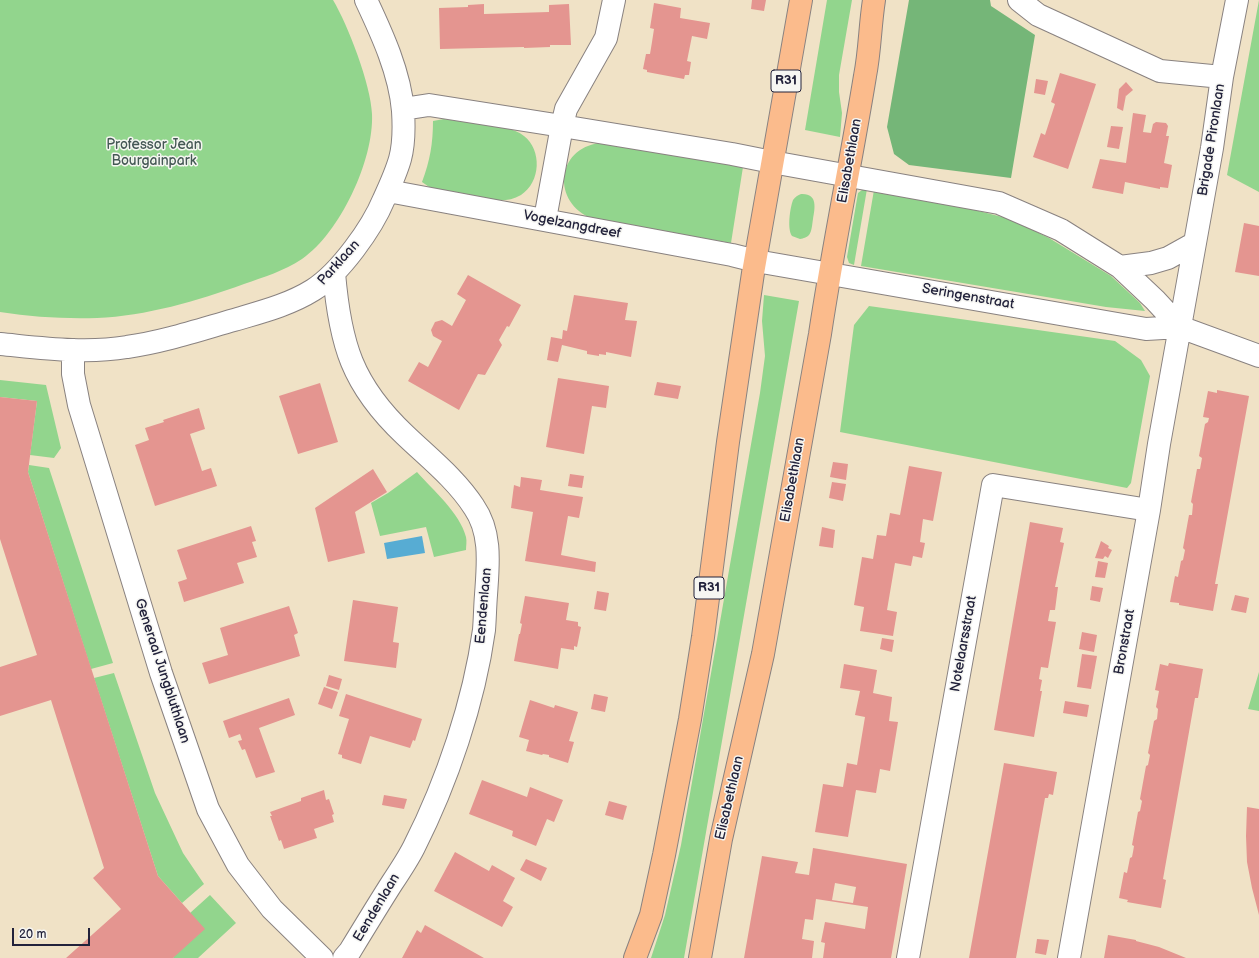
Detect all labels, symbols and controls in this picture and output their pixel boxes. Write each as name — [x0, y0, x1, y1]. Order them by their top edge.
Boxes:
road number: R31 — [771, 70, 801, 92]
street label: Brigade Pironlaan — [1195, 83, 1229, 197]
street label: Elisabethlaan — [834, 117, 866, 205]
park label: Professor Jean Bourgainpark — [106, 137, 202, 170]
street label: Vogelzangdreef — [522, 207, 622, 243]
street label: Parklaan — [314, 237, 364, 289]
street label: Seringenstraat — [921, 281, 1015, 313]
street label: Elisabethlaan — [777, 436, 809, 524]
street label: Eendenlaan — [472, 567, 496, 645]
road number: R31 — [694, 577, 724, 599]
street label: Notelaarsstraat — [947, 595, 981, 693]
street label: Generaal Jungbluthlaan — [131, 597, 193, 745]
street label: Bronstraat — [1111, 608, 1139, 676]
street label: Elisabethlaan — [712, 754, 748, 842]
street label: Eendenlaan — [350, 871, 404, 945]
scale bar — [14, 920, 92, 946]
text: 20 m — [19, 927, 46, 942]

